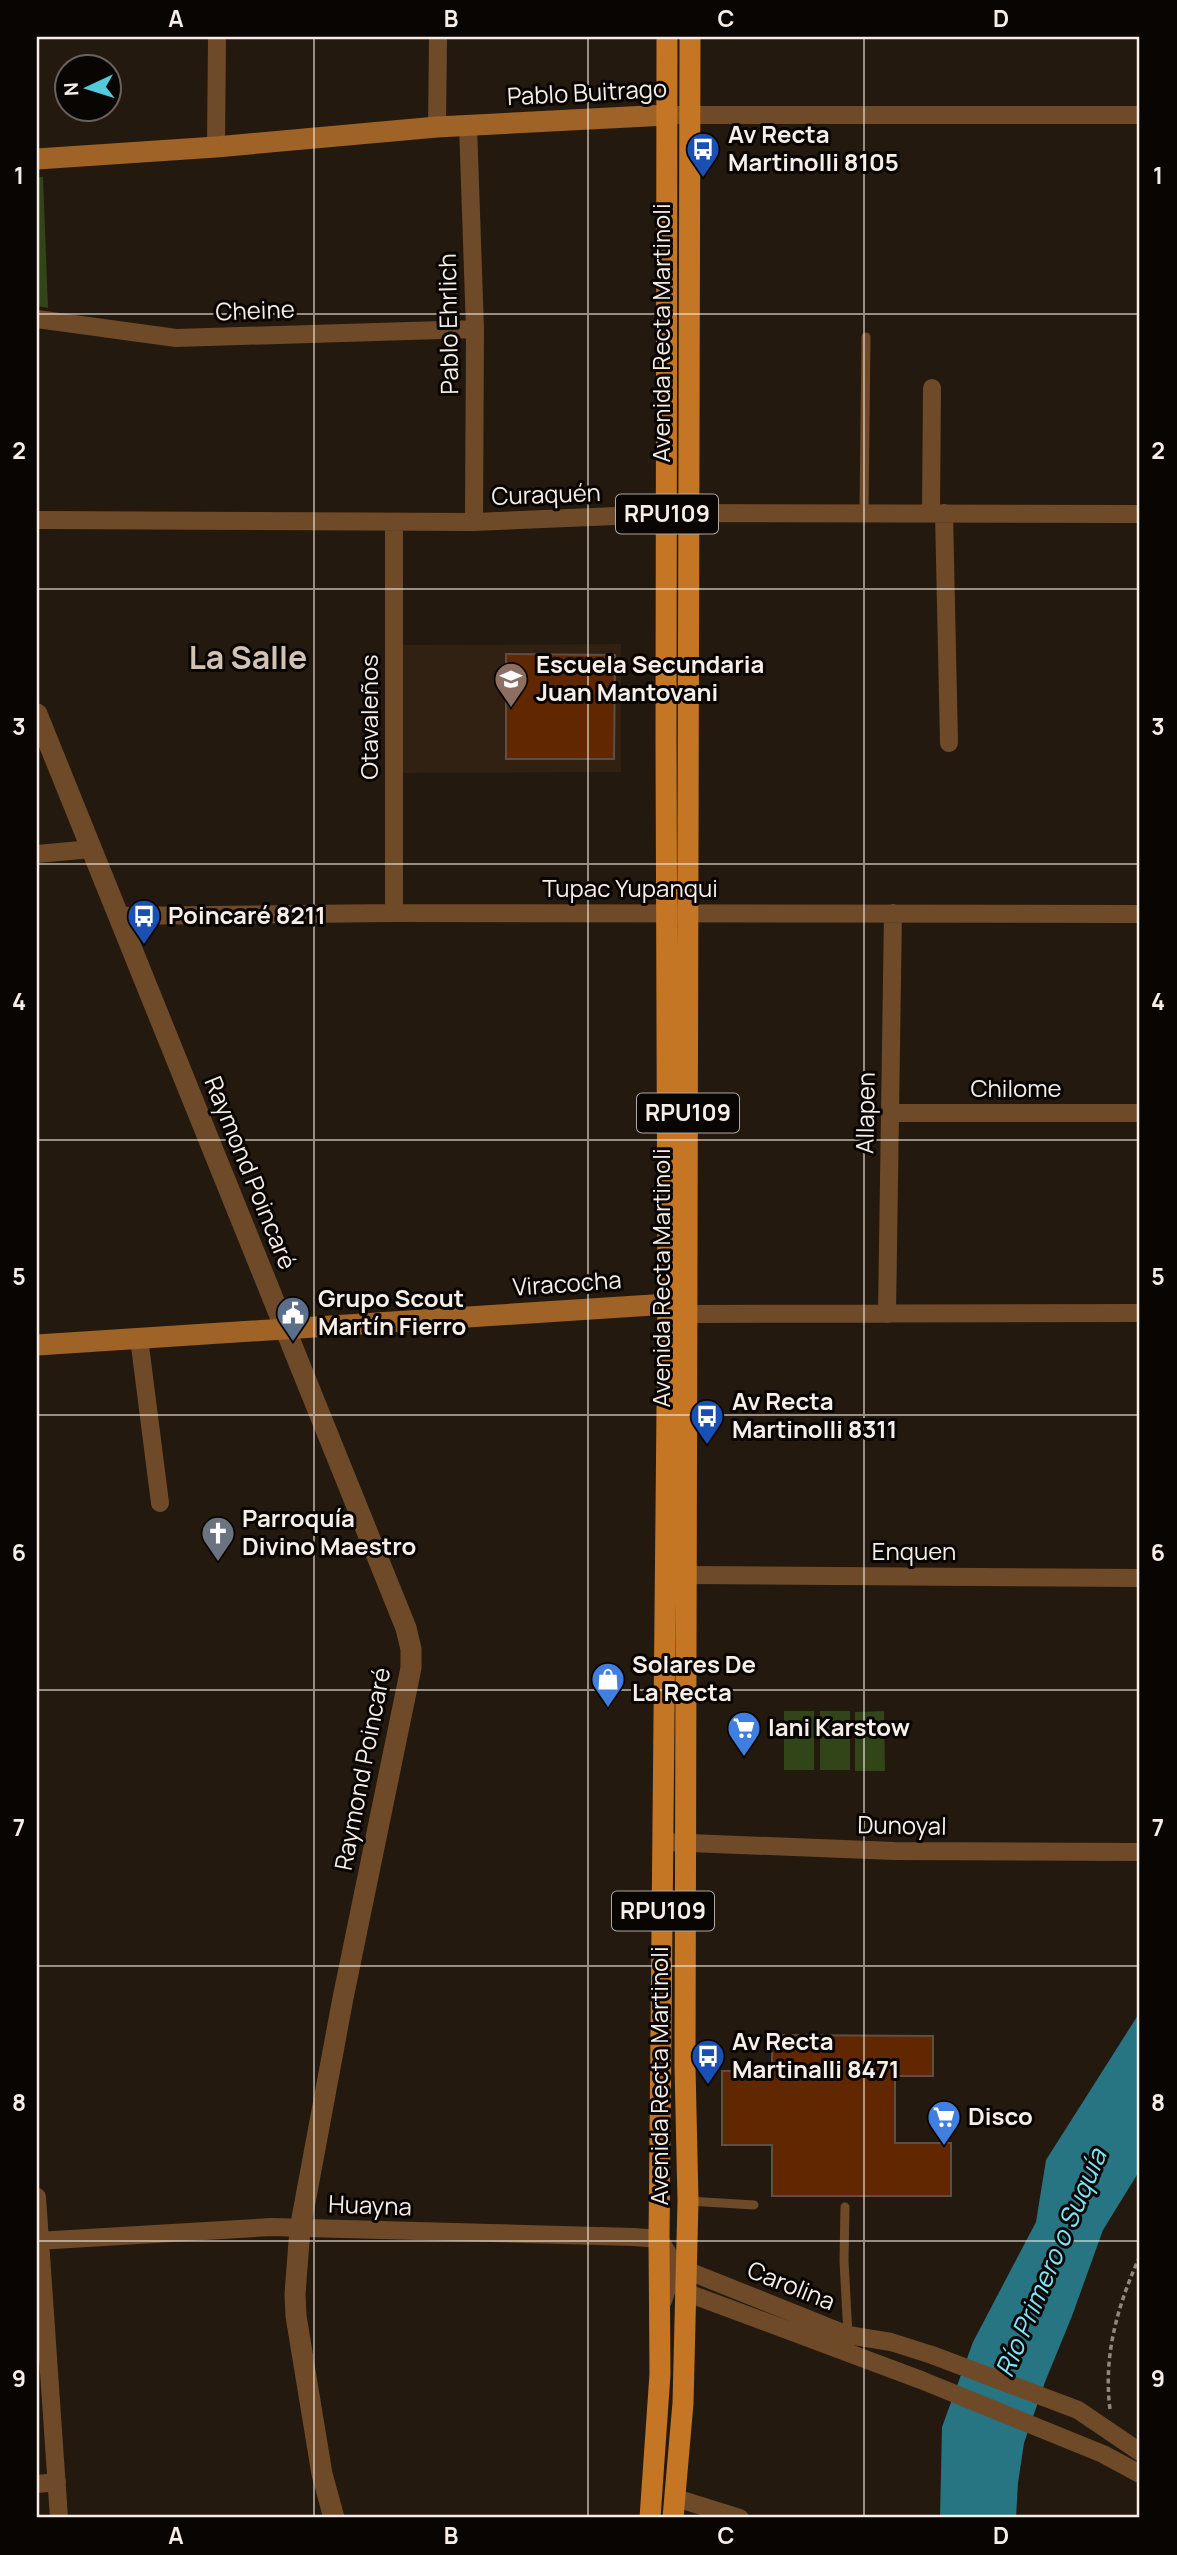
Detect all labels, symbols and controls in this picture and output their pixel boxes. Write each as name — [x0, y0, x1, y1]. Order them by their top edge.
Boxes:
text: A — [168, 2, 184, 34]
text: B — [444, 2, 458, 34]
text: C — [718, 2, 735, 34]
text: D — [993, 2, 1009, 34]
north arrow — [52, 52, 122, 122]
street label: Pablo Buitrago — [506, 71, 668, 112]
text: N — [58, 81, 84, 97]
place label: Av Recta Martinolli 8105 — [728, 117, 899, 178]
bus stop icon: Av Recta Martinolli 8105 — [684, 130, 722, 179]
text: 1 — [14, 159, 24, 191]
text: 1 — [1153, 159, 1163, 191]
street label: Avenida Recta Martinoli — [644, 204, 677, 462]
street label: Pablo Ehrlich — [430, 253, 465, 395]
street label: Cheine — [215, 292, 295, 327]
text: 2 — [12, 434, 26, 466]
text: 2 — [1151, 434, 1165, 466]
street label: Curaquén — [491, 475, 601, 512]
road number: RPU109 — [616, 494, 718, 534]
district label: La Salle — [189, 635, 307, 679]
place label: Escuela Secundaria Juan Mantovani — [536, 647, 764, 708]
street label: Otavaleños — [352, 654, 385, 780]
school or university icon: Escuela Secundaria Juan Mantovani — [492, 660, 530, 709]
text: 3 — [12, 710, 26, 742]
text: 3 — [1151, 710, 1165, 742]
street label: Tupac Yupanqui — [542, 871, 718, 904]
bus stop icon: Poincaré 8211 — [125, 897, 163, 946]
place label: Poincaré 8211 — [168, 898, 326, 931]
text: 4 — [12, 985, 26, 1017]
text: 4 — [1151, 985, 1165, 1017]
street label: Raymond Poincaré — [198, 1071, 305, 1274]
street label: Chilome — [970, 1071, 1062, 1104]
street label: Allapen — [847, 1072, 882, 1154]
road number: RPU109 — [637, 1094, 739, 1132]
street label: Avenida Recta Martinoli — [644, 1149, 677, 1407]
text: 5 — [12, 1260, 26, 1292]
text: 5 — [1151, 1260, 1165, 1292]
street label: Viracocha — [511, 1262, 622, 1303]
place label: Grupo Scout Martín Fierro — [318, 1281, 466, 1342]
public building icon: Grupo Scout Martín Fierro — [274, 1294, 312, 1343]
place label: Av Recta Martinolli 8311 — [732, 1384, 897, 1445]
bus stop icon: Av Recta Martinolli 8311 — [688, 1397, 726, 1446]
place label: Parroquía Divino Maestro — [242, 1501, 416, 1562]
church icon: Parroquía Divino Maestro — [199, 1514, 237, 1563]
street label: Enquen — [872, 1534, 956, 1567]
text: 6 — [12, 1536, 26, 1568]
text: 6 — [1151, 1536, 1165, 1568]
place label: Solares De La Recta — [632, 1647, 756, 1708]
shop icon: Solares De La Recta — [589, 1660, 627, 1709]
street label: Raymond Poincaré — [326, 1665, 397, 1873]
supermarket icon: Iani Karstow — [725, 1709, 763, 1758]
place label: Iani Karstow — [768, 1710, 910, 1743]
street label: Dunoyal — [857, 1807, 947, 1842]
text: 7 — [13, 1811, 25, 1843]
text: 7 — [1152, 1811, 1164, 1843]
road number: RPU109 — [612, 1892, 714, 1930]
street label: Avenida Recta Martinoli — [642, 1947, 675, 2205]
place label: Av Recta Martinalli 8471 — [732, 2024, 900, 2085]
bus stop icon: Av Recta Martinalli 8471 — [689, 2037, 727, 2086]
text: 8 — [12, 2086, 26, 2118]
text: 8 — [1151, 2086, 1165, 2118]
supermarket icon: Disco — [925, 2098, 963, 2147]
place label: Disco — [968, 2099, 1033, 2132]
water label: Río Primero o Suquía — [986, 2142, 1115, 2382]
street label: Huayna — [328, 2187, 412, 2222]
street label: Carolina — [743, 2252, 840, 2317]
text: 9 — [12, 2362, 26, 2394]
text: 9 — [1151, 2362, 1165, 2394]
text: A — [168, 2519, 184, 2551]
text: B — [444, 2519, 458, 2551]
text: C — [718, 2519, 735, 2551]
text: D — [993, 2519, 1009, 2551]

